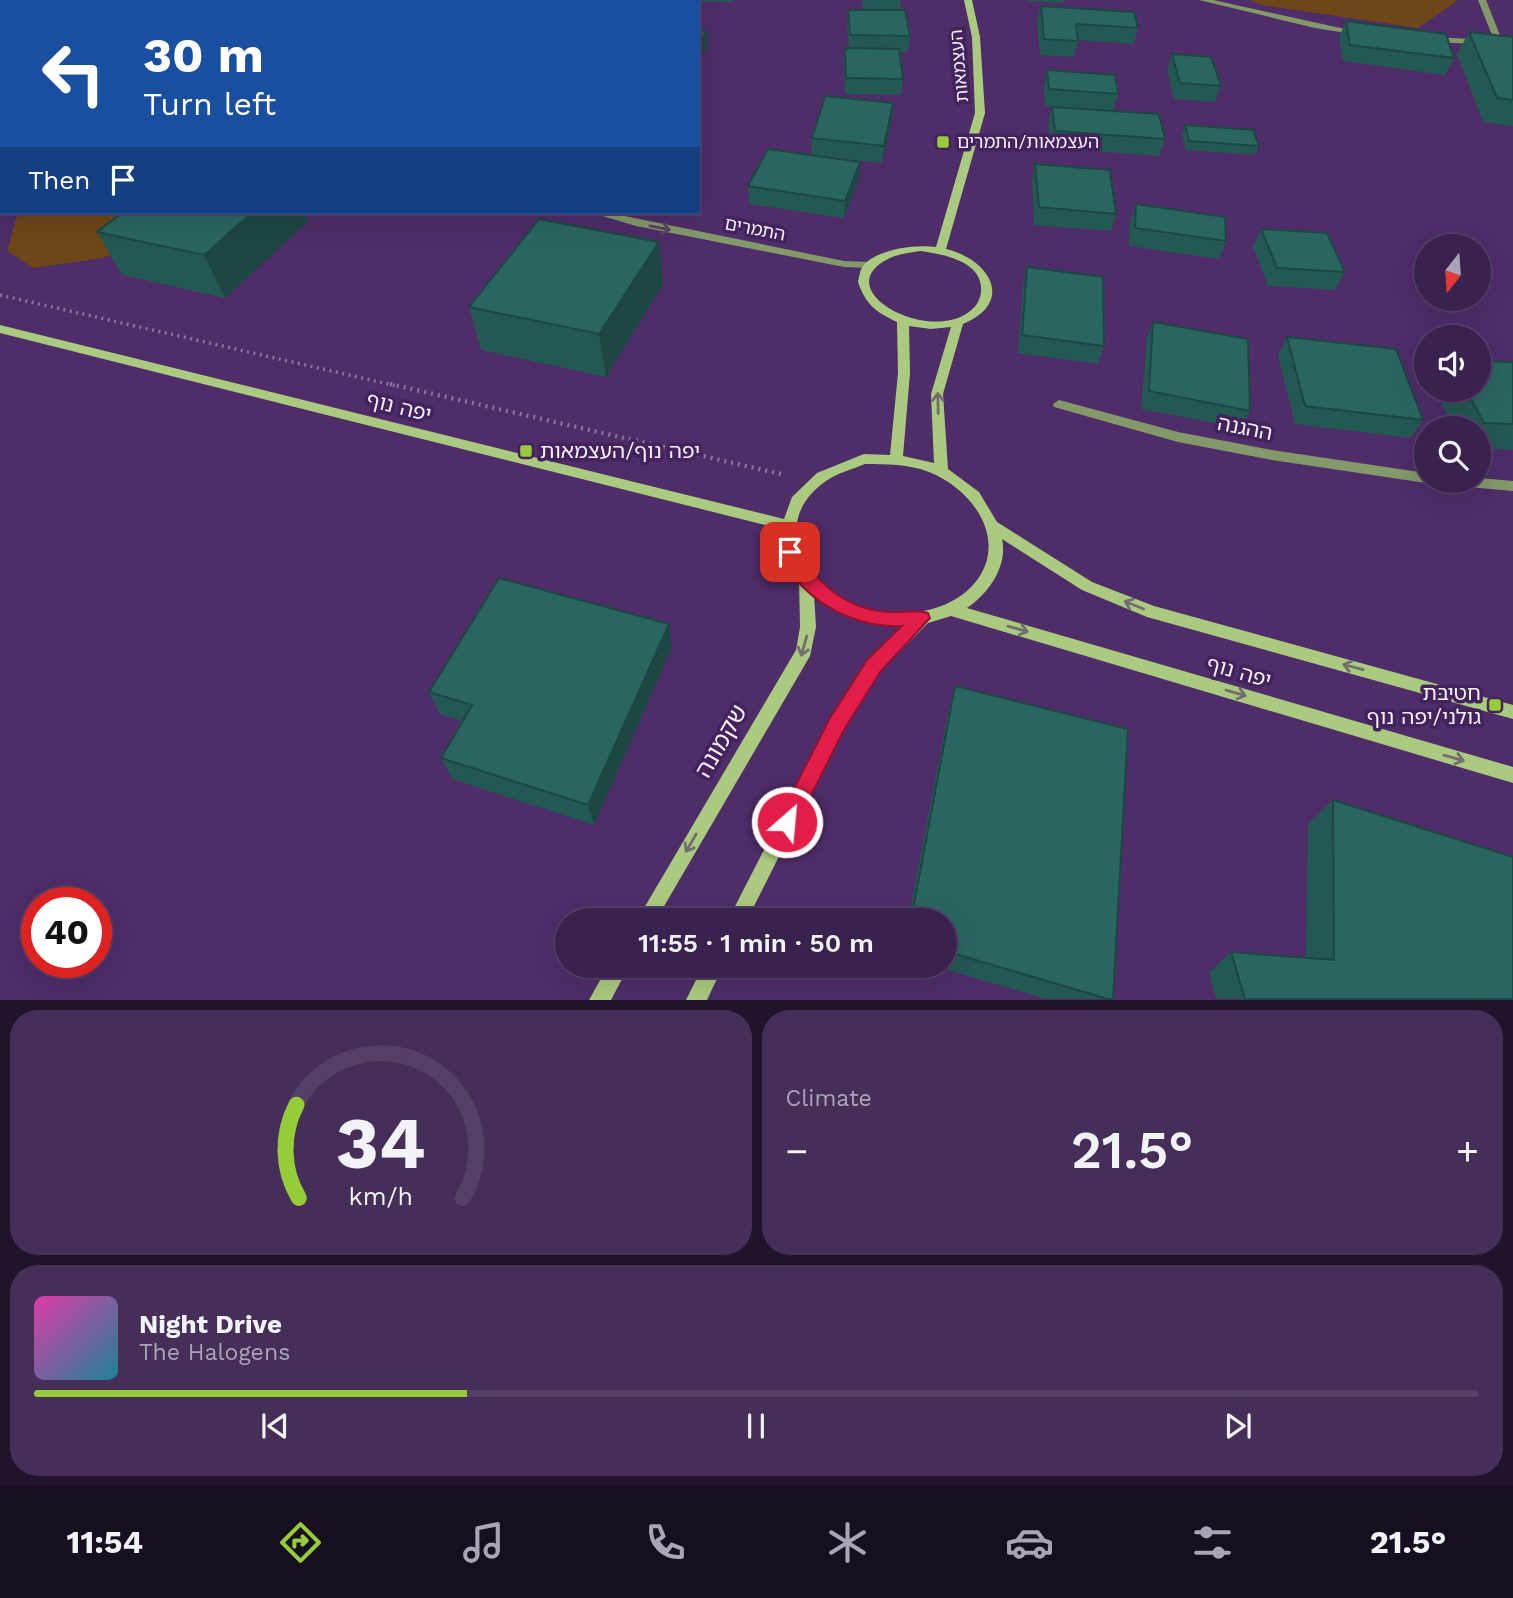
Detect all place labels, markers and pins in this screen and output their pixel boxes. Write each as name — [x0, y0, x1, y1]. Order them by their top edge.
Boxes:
place label: העצמאות/התמרים — [957, 131, 1099, 152]
marker: העצמאות/התמרים — [935, 134, 951, 150]
place label: יפה נוף/העצמאות — [540, 438, 700, 463]
marker: יפה נוף/העצמאות — [518, 443, 534, 459]
pin — [760, 522, 820, 582]
place label: חטיבת גולני/יפה נוף — [1367, 680, 1481, 729]
marker: חטיבת גולני/יפה נוף — [1487, 697, 1503, 713]

